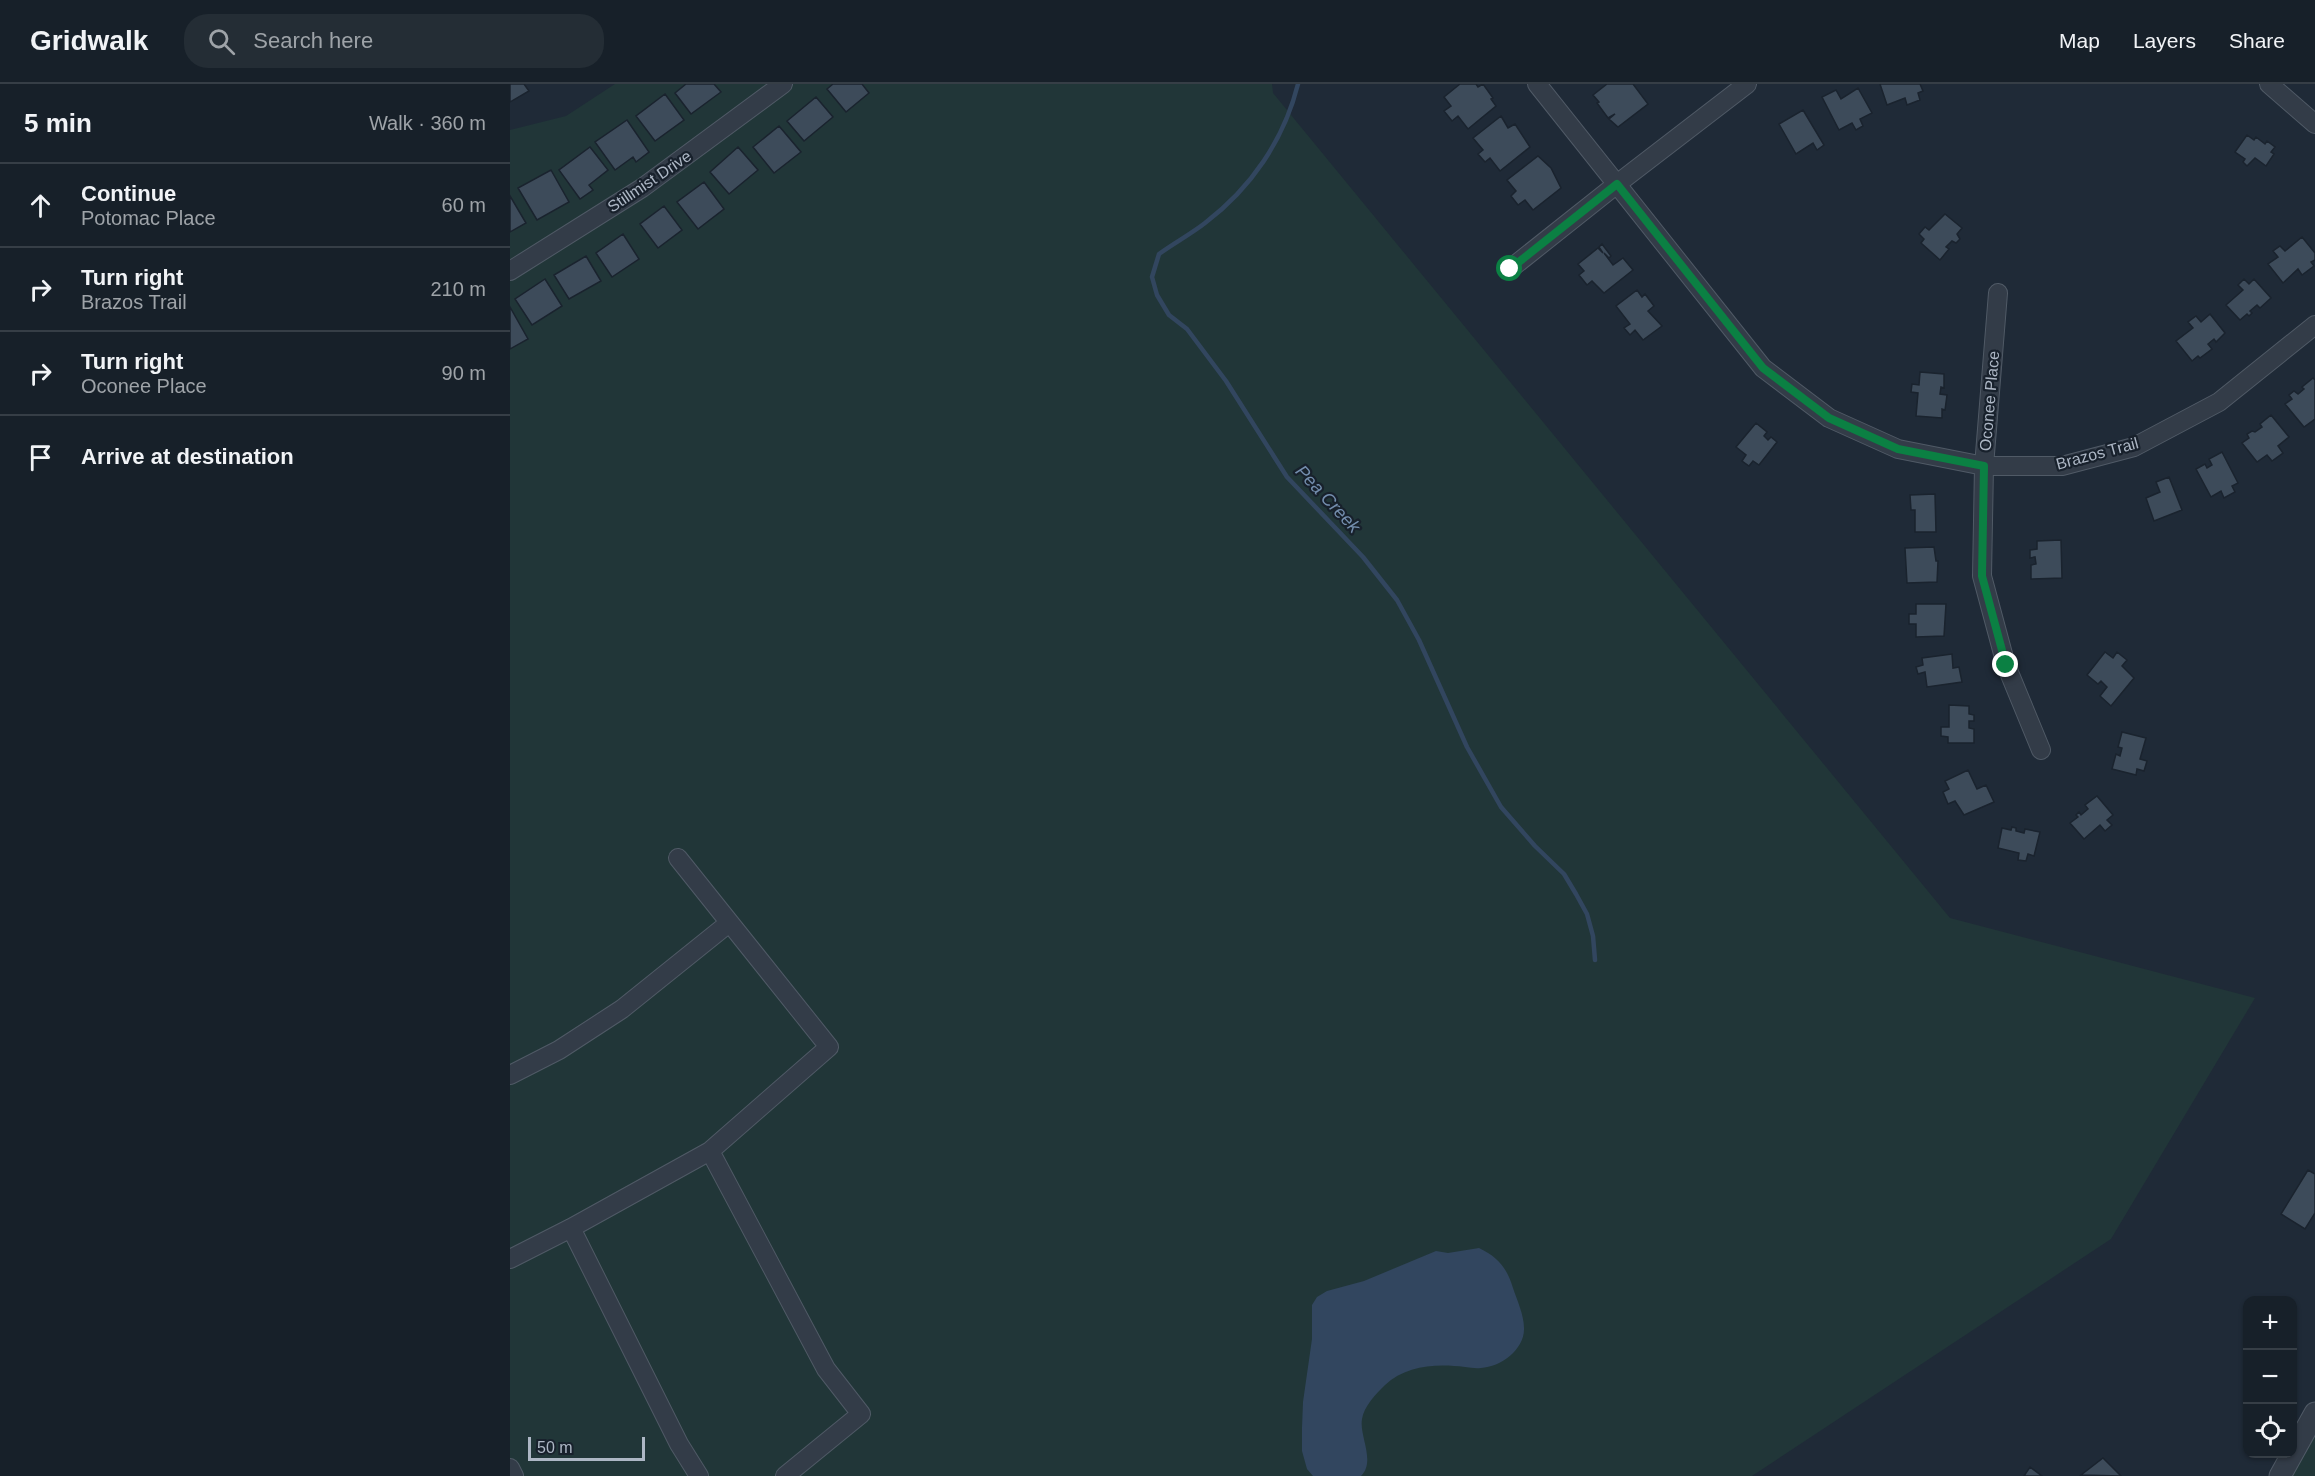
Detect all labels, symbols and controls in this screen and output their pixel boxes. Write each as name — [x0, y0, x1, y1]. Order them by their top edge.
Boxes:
search box — [184, 14, 604, 68]
text: Gridwalk — [30, 25, 148, 56]
icon: search — [205, 25, 238, 58]
text: Search here — [253, 28, 373, 53]
text: Map — [2059, 29, 2100, 52]
text: Layers — [2133, 29, 2196, 52]
text: Share — [2229, 29, 2285, 52]
text: 5 min — [24, 108, 92, 138]
text: Walk · 360 m — [369, 112, 486, 134]
street label: Stillmist Drive — [604, 147, 694, 216]
text: Continue — [81, 181, 176, 206]
icon: ahead — [24, 189, 57, 222]
text: 60 m — [442, 194, 486, 216]
text: Potomac Place — [81, 207, 216, 229]
route start — [1496, 255, 1522, 281]
text: Turn right — [81, 265, 183, 290]
icon: right — [24, 273, 57, 306]
text: 210 m — [430, 278, 486, 300]
text: Brazos Trail — [81, 291, 187, 313]
text: Turn right — [81, 349, 183, 374]
street label: Oconee Place — [1977, 350, 2002, 452]
icon: right — [24, 357, 57, 390]
text: 90 m — [442, 362, 486, 384]
text: Oconee Place — [81, 375, 207, 397]
street label: Brazos Trail — [2054, 434, 2140, 473]
icon: arrive — [24, 441, 57, 474]
text: Arrive at destination — [81, 444, 294, 469]
water label: Pea Creek — [1292, 461, 1365, 538]
route end — [1992, 651, 2018, 677]
map controls — [2243, 1296, 2297, 1458]
button: + — [2243, 1296, 2297, 1350]
button: − — [2243, 1350, 2297, 1404]
button: locate — [2243, 1404, 2297, 1458]
scale bar — [528, 1434, 645, 1462]
text: 50 m — [537, 1439, 573, 1456]

